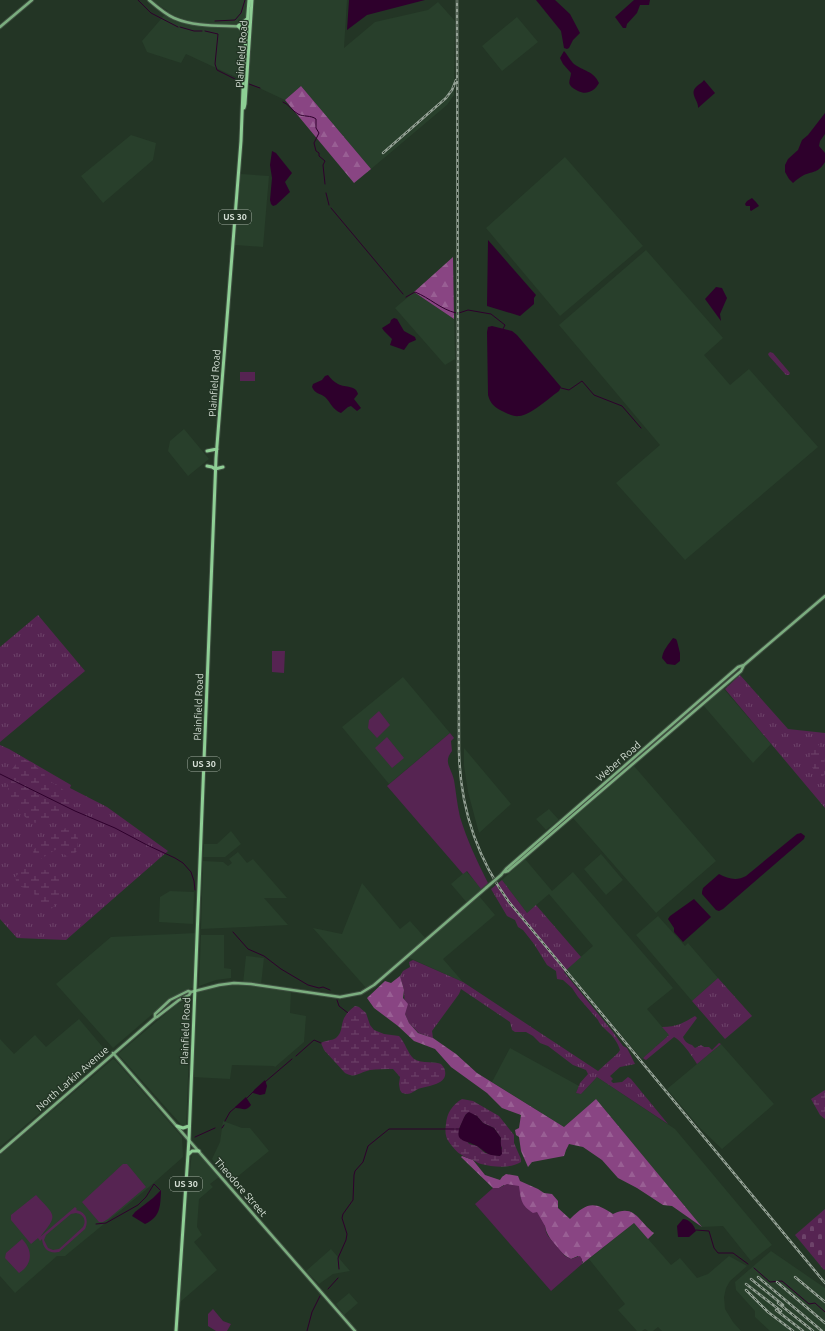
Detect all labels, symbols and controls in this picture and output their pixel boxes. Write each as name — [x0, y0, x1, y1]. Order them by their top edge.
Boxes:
street label: Plainfield Road — [234, 20, 249, 88]
road number: US 30 — [219, 210, 251, 224]
street label: Plainfield Road — [207, 349, 222, 417]
street label: Plainfield Road — [192, 673, 205, 741]
street label: Weber Road — [594, 739, 643, 784]
road number: US 30 — [188, 757, 220, 771]
street label: Plainfield Road — [179, 997, 192, 1065]
street label: North Larkin Avenue — [34, 1044, 111, 1113]
street label: Theodore Street — [212, 1156, 269, 1219]
road number: US 30 — [170, 1177, 202, 1191]

